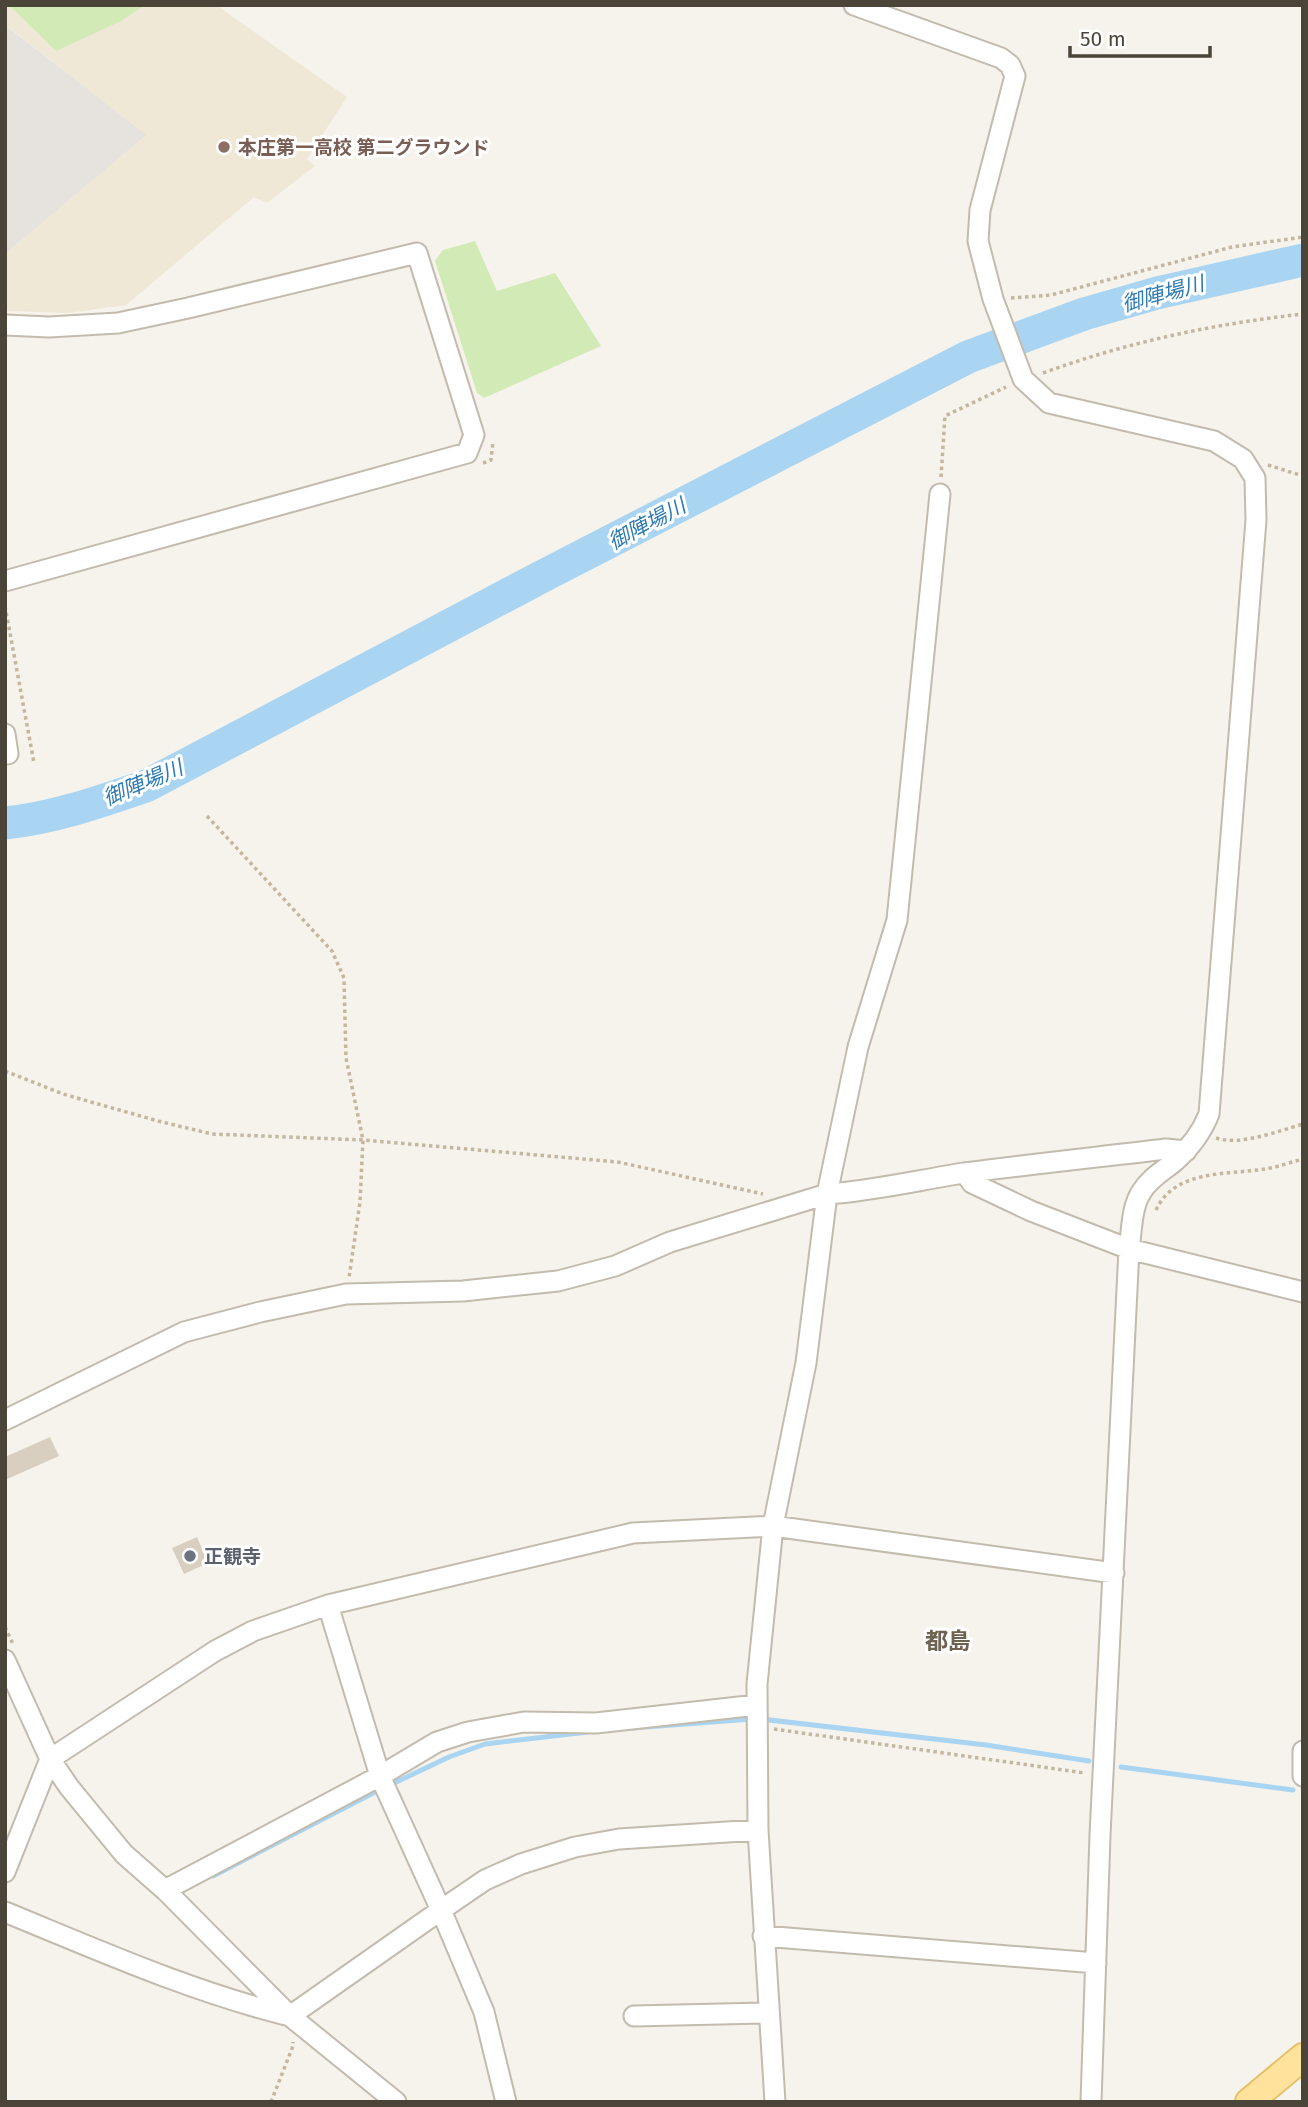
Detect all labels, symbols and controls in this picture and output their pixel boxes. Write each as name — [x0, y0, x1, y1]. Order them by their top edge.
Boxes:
scale bar — [1070, 14, 1210, 58]
text: 50 m — [1080, 26, 1126, 52]
place label: 本庄第一高校 第二グラウンド — [238, 136, 490, 159]
marker: 本庄第一高校 第二グラウンド — [216, 139, 232, 155]
water label: 御陣場川 — [1119, 270, 1209, 317]
water label: 御陣場川 — [604, 492, 692, 555]
water label: 御陣場川 — [99, 754, 189, 811]
place label: 正観寺 — [204, 1545, 261, 1568]
marker: 正観寺 — [182, 1548, 198, 1564]
district label: 都島 — [925, 1627, 971, 1655]

